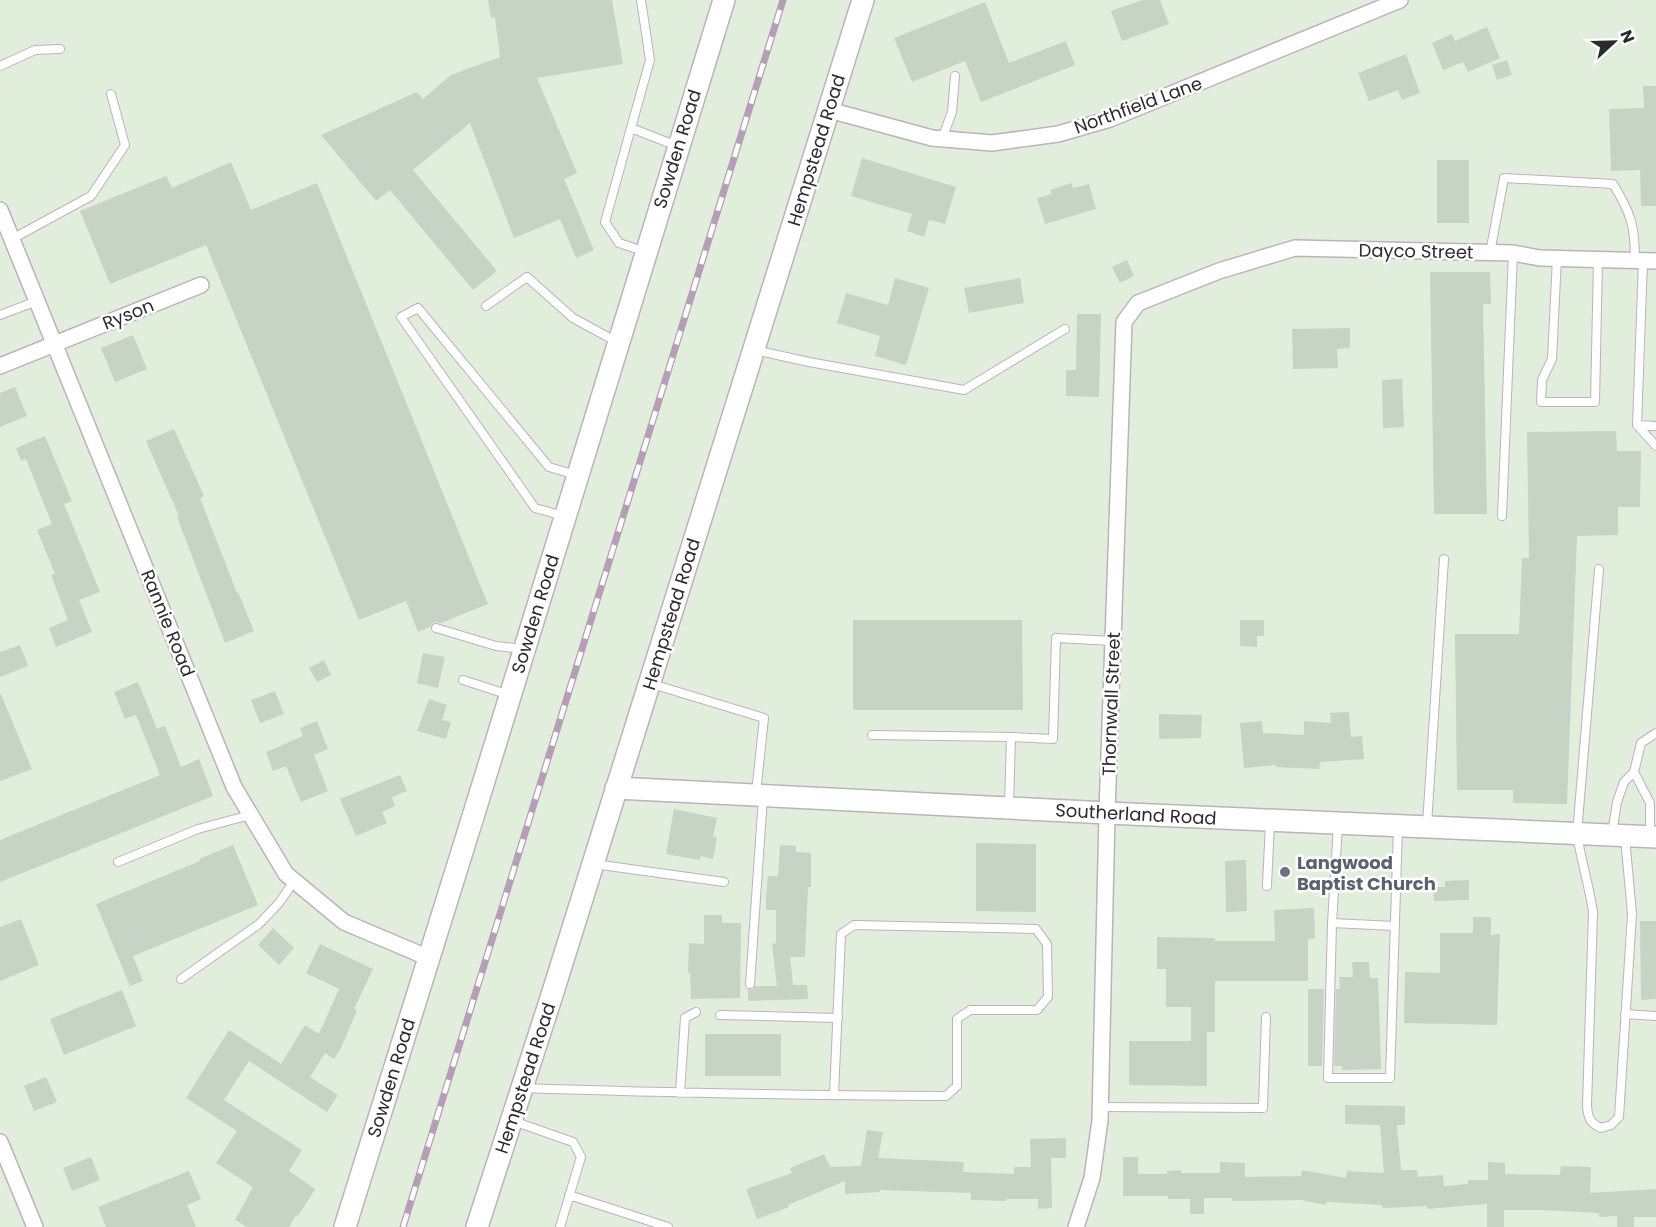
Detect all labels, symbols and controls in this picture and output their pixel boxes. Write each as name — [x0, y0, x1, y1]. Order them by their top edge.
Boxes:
north arrow — [1584, 12, 1644, 72]
text: N — [1615, 27, 1640, 46]
street label: Northfield Lane — [1071, 70, 1205, 140]
street label: Hempstead Road — [781, 71, 851, 229]
street label: Sowden Road — [647, 86, 707, 212]
street label: Dayco Street — [1358, 237, 1474, 265]
street label: Ryson — [99, 292, 157, 336]
street label: Hempstead Road — [636, 535, 706, 693]
street label: Sowden Road — [505, 551, 565, 677]
street label: Rannie Road — [135, 566, 201, 680]
street label: Thornwall Street — [1096, 631, 1126, 777]
street label: Southerland Road — [1055, 797, 1217, 831]
place label: Langwood Baptist Church — [1297, 850, 1436, 896]
marker: Langwood Baptist Church — [1278, 865, 1292, 879]
street label: Hempstead Road — [489, 999, 561, 1157]
street label: Sowden Road — [361, 1015, 421, 1141]

